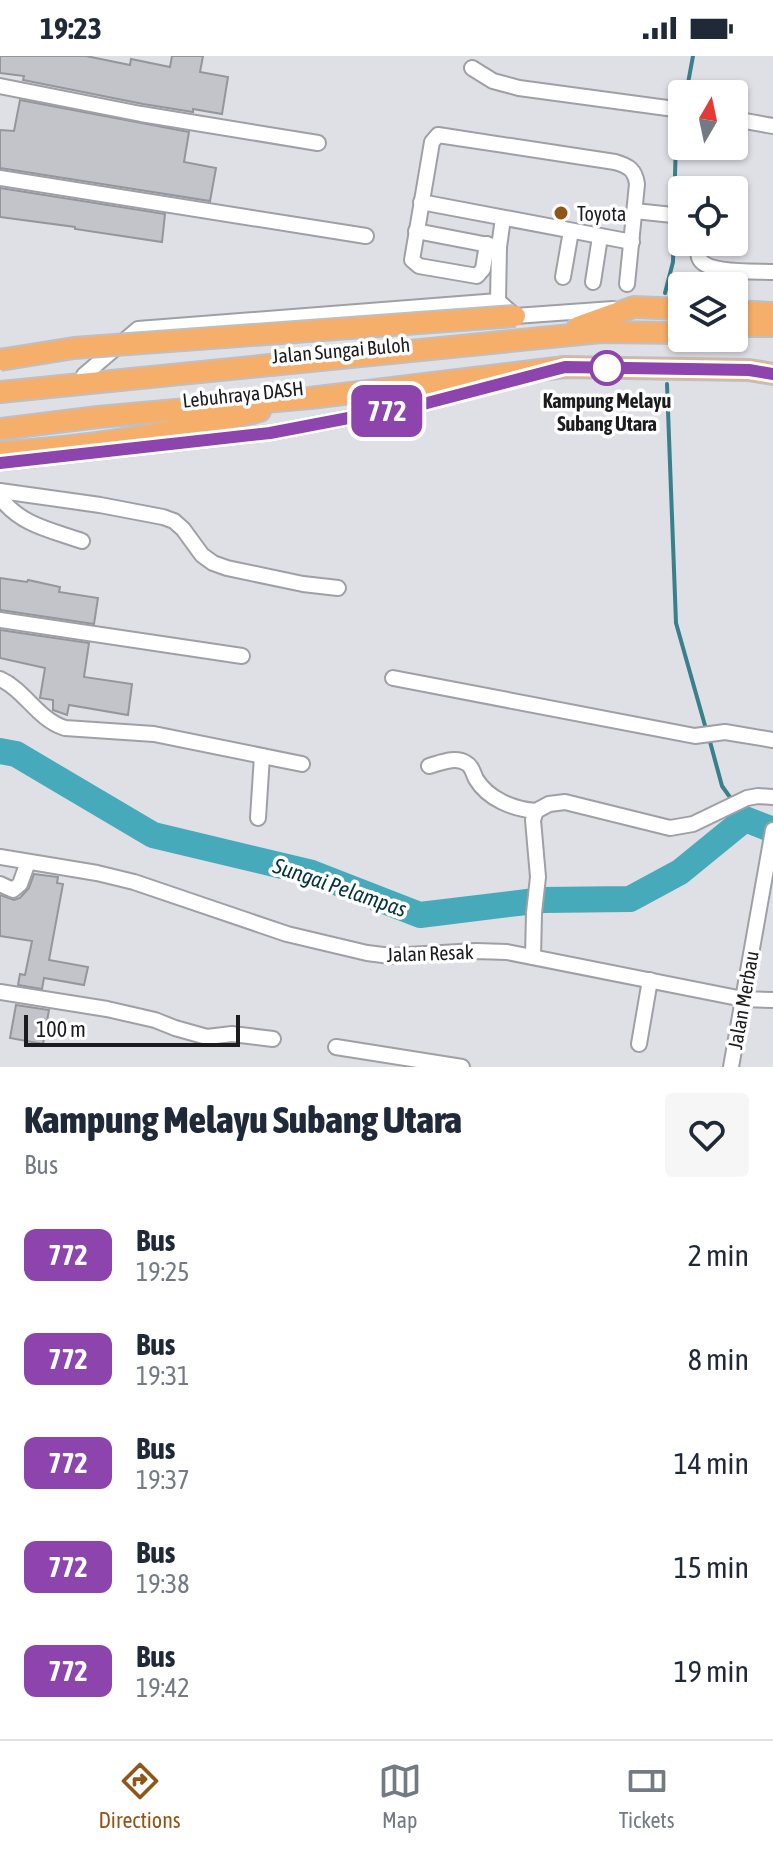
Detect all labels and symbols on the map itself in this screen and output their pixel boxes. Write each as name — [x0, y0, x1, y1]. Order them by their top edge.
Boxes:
north arrow — [668, 80, 748, 160]
place label: Toyota — [577, 202, 626, 225]
marker: Toyota — [552, 204, 570, 222]
street label: Jalan Sungai Buloh — [271, 333, 411, 367]
marker: Kampung Melayu Subang Utara — [590, 351, 624, 385]
street label: Lebuhraya DASH — [181, 376, 305, 412]
line badge: 772 — [341, 385, 433, 437]
place label: Kampung Melayu Subang Utara — [543, 389, 671, 435]
water label: Sungai Pelampas — [269, 852, 410, 922]
street label: Jalan Resak — [386, 940, 474, 966]
street label: Jalan Merbau — [723, 949, 763, 1051]
scale bar — [24, 1011, 240, 1047]

